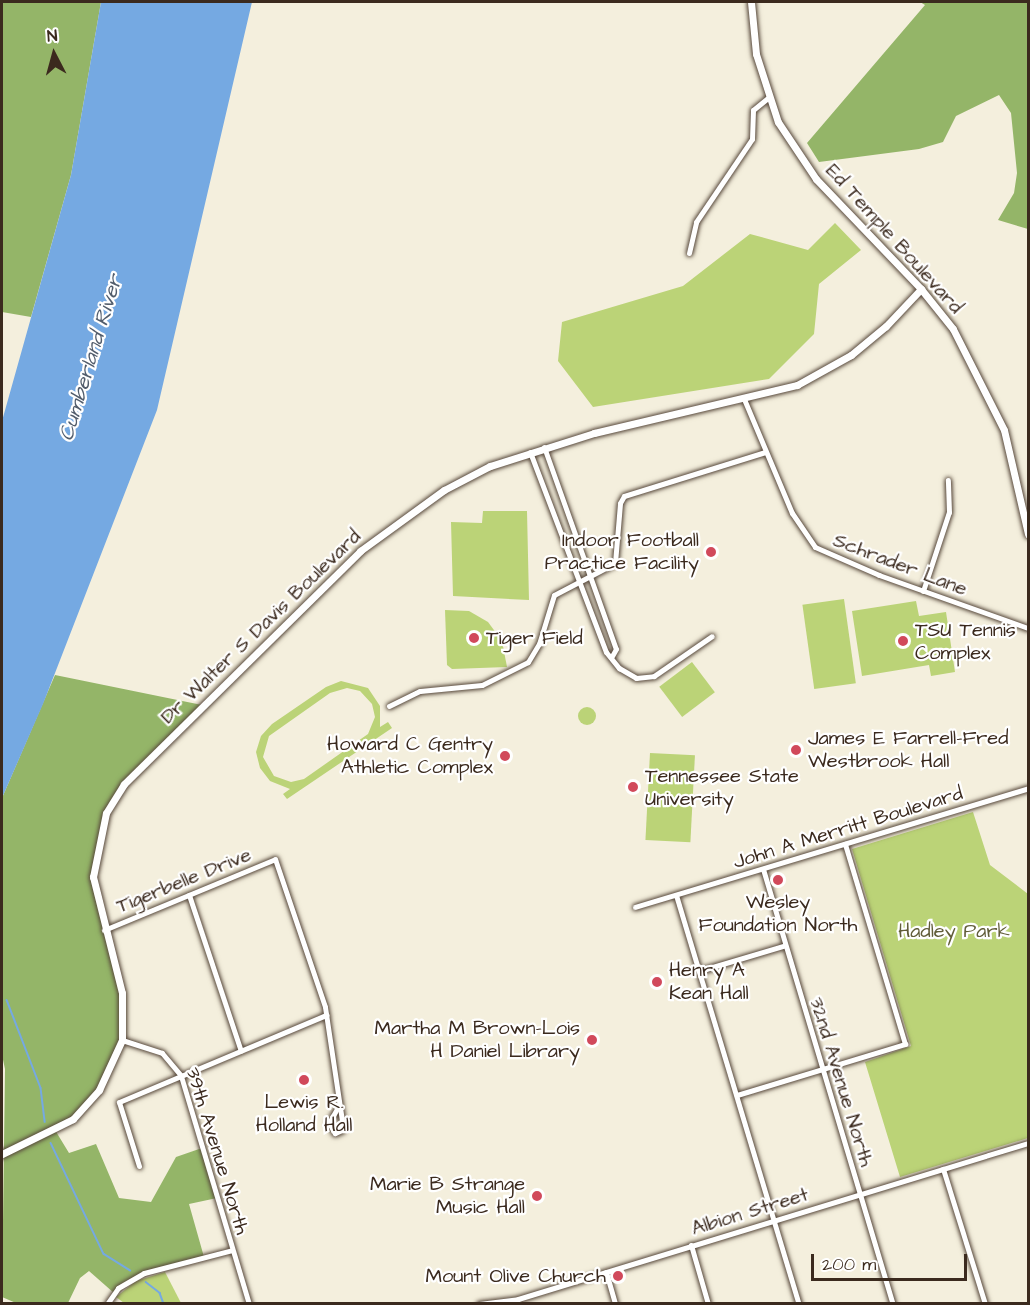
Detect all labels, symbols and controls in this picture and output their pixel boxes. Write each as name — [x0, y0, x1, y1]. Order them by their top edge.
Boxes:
north arrow — [24, 24, 84, 84]
text: N — [46, 25, 58, 48]
street label: Ed Temple Boulevard — [820, 159, 968, 319]
water label: Cumberland River — [54, 272, 128, 444]
street label: Dr Walter S Davis Boulevard — [156, 525, 366, 729]
place label: Indoor Football Practice Facility — [545, 528, 699, 575]
street label: Schrader Lane — [830, 528, 970, 602]
marker: Indoor Football Practice Facility — [704, 545, 718, 559]
place label: TSU Tennis Complex — [915, 618, 1016, 665]
place label: Tiger Field — [486, 626, 583, 650]
marker: Tiger Field — [467, 631, 481, 645]
marker: TSU Tennis Complex — [896, 634, 910, 648]
place label: James E Farrell-Fred Westbrook Hall — [808, 726, 1008, 773]
place label: Howard C Gentry Athletic Complex — [327, 732, 493, 779]
marker: James E Farrell-Fred Westbrook Hall — [789, 743, 803, 757]
marker: Howard C Gentry Athletic Complex — [498, 749, 512, 763]
place label: Tennessee State University — [645, 764, 799, 811]
marker: Tennessee State University — [626, 780, 640, 794]
street label: John A Merritt Boulevard — [730, 782, 966, 874]
street label: Tigerbelle Drive — [113, 843, 255, 919]
marker: Wesley Foundation North — [771, 873, 785, 887]
place label: Wesley Foundation North — [699, 890, 857, 937]
park label: Hadley Park — [898, 919, 1010, 943]
place label: Henry A Kean Hall — [669, 958, 749, 1005]
marker: Henry A Kean Hall — [650, 975, 664, 989]
street label: 32nd Avenue North — [804, 994, 878, 1170]
place label: Martha M Brown-Lois H Daniel Library — [374, 1016, 580, 1063]
marker: Martha M Brown-Lois H Daniel Library — [585, 1033, 599, 1047]
street label: 39th Avenue North — [180, 1065, 254, 1237]
marker: Lewis R. Holland Hall — [297, 1073, 311, 1087]
place label: Lewis R. Holland Hall — [256, 1090, 352, 1137]
place label: Marie B Strange Music Hall — [370, 1172, 525, 1219]
street label: Albion Street — [689, 1183, 811, 1241]
marker: Marie B Strange Music Hall — [530, 1189, 544, 1203]
scale bar — [814, 1242, 970, 1280]
text: 200 m — [822, 1252, 876, 1277]
place label: Mount Olive Church — [425, 1264, 606, 1288]
marker: Mount Olive Church — [611, 1269, 625, 1283]

